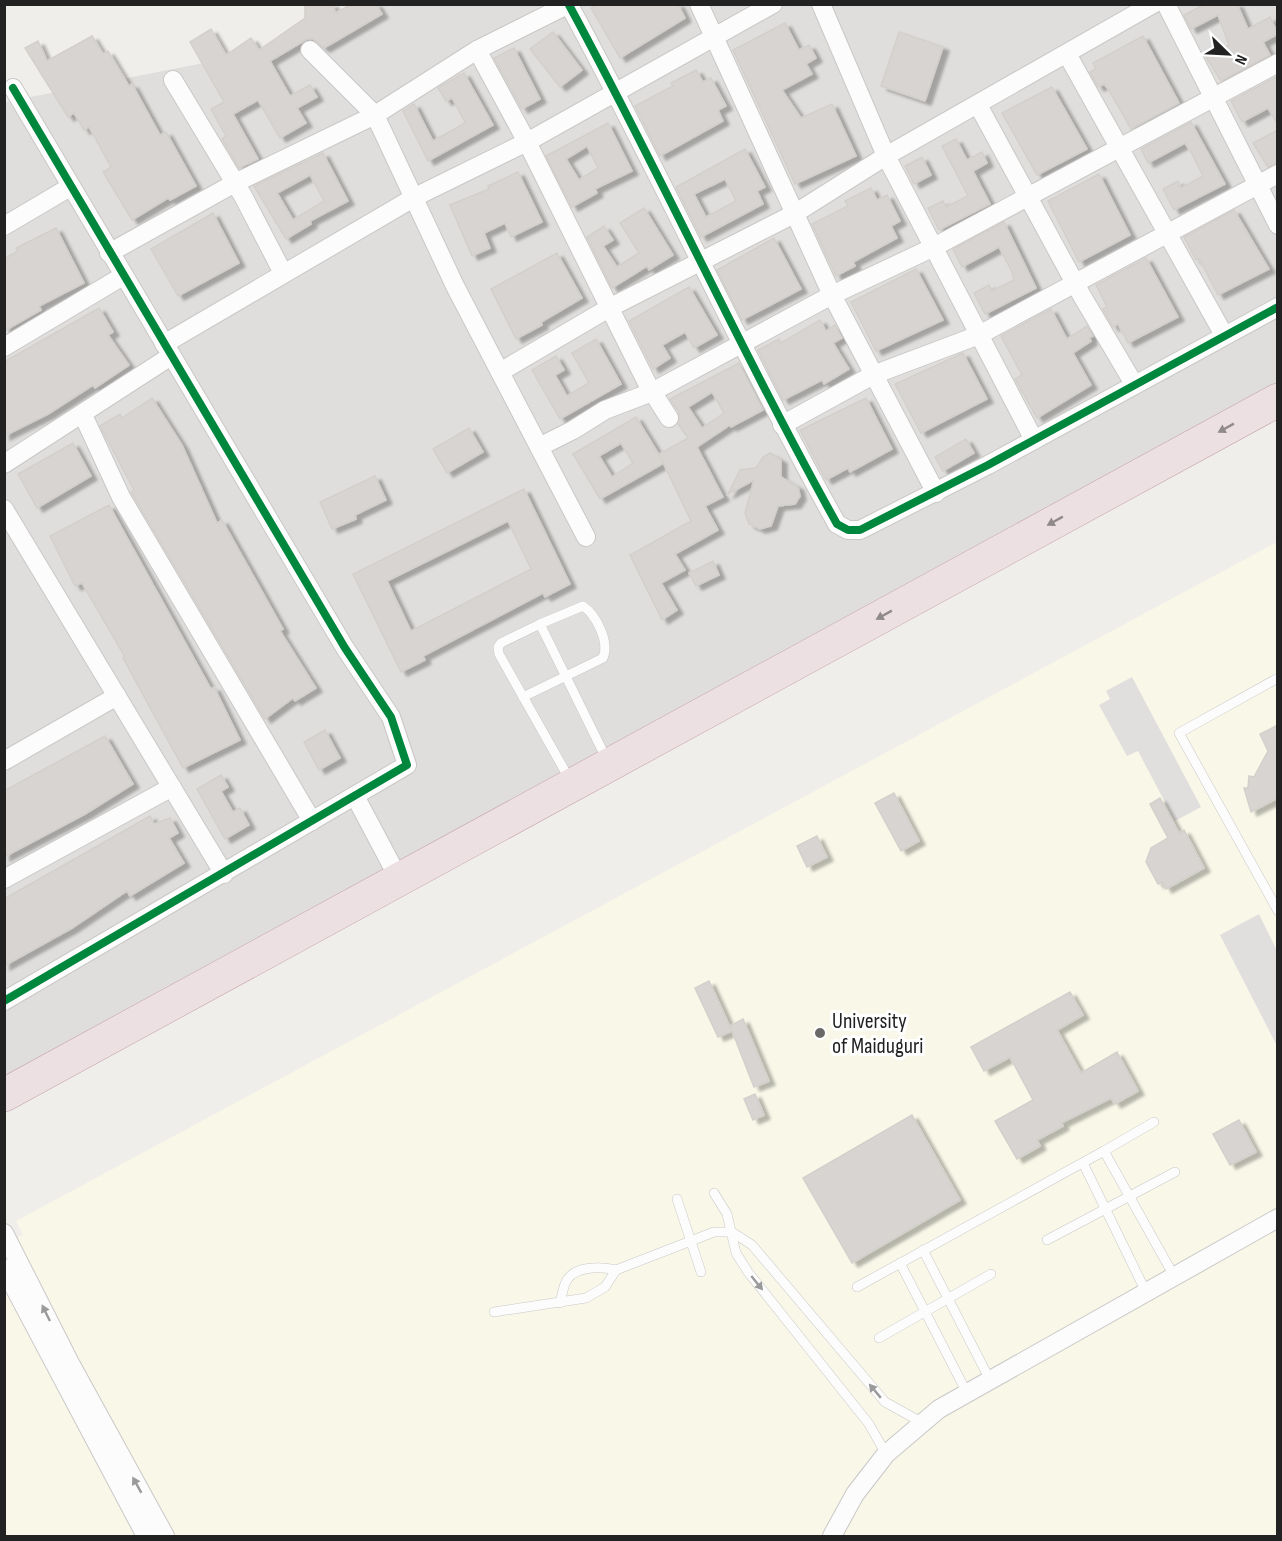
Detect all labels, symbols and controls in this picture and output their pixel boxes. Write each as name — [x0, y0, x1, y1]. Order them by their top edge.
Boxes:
north arrow — [1198, 24, 1258, 84]
text: N — [1230, 52, 1251, 67]
one-way arrow — [1217, 423, 1234, 433]
one-way arrow — [1046, 516, 1063, 526]
one-way arrow — [875, 610, 892, 620]
place label: University of Maiduguri — [832, 1008, 923, 1060]
marker: University of Maiduguri — [813, 1026, 827, 1040]
one-way arrow — [750, 1276, 763, 1291]
one-way arrow — [41, 1304, 51, 1321]
one-way arrow — [869, 1384, 882, 1399]
one-way arrow — [131, 1477, 142, 1493]

